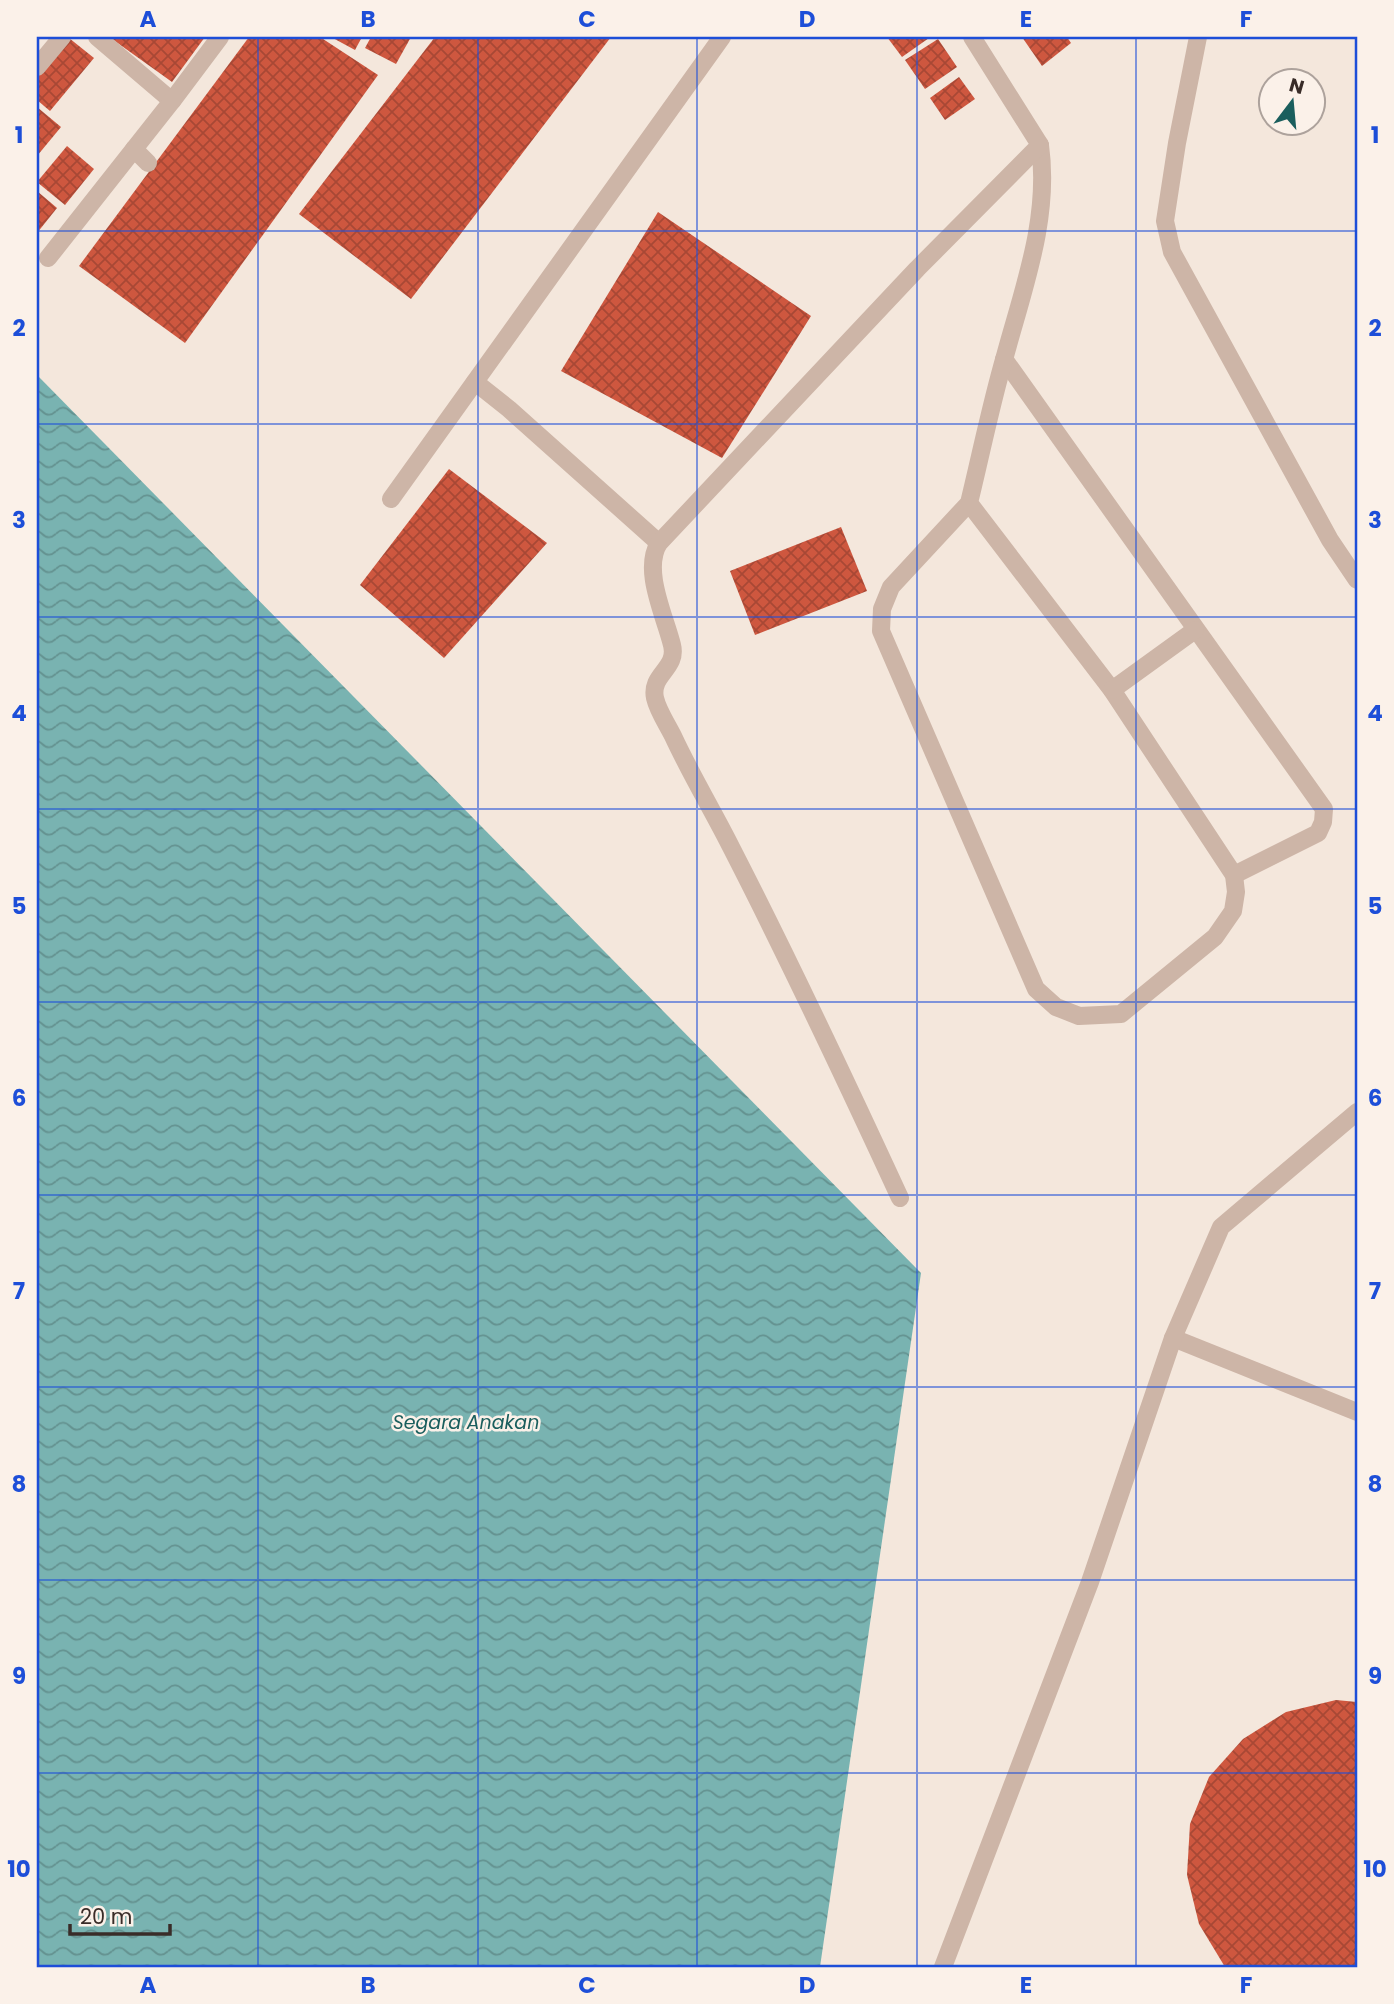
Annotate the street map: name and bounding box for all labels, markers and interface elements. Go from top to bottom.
text: A [140,3,157,35]
text: B [360,3,376,35]
text: C [578,3,596,35]
text: D [799,3,815,35]
text: E [1020,3,1032,35]
text: F [1240,3,1252,35]
north arrow [1258,66,1328,136]
text: N [1286,71,1307,101]
text: 1 [15,119,23,151]
text: 1 [1371,119,1379,151]
text: 2 [12,312,26,344]
text: 2 [1368,312,1382,344]
text: 3 [12,504,26,536]
text: 3 [1368,504,1382,536]
text: 4 [11,697,27,729]
text: 4 [1367,697,1383,729]
text: 5 [12,890,26,922]
text: 5 [1368,890,1382,922]
text: 6 [12,1082,26,1114]
text: 6 [1368,1082,1382,1114]
text: 7 [13,1275,25,1307]
text: 7 [1369,1275,1381,1307]
water label: Segara Anakan [393,1409,539,1436]
text: 8 [12,1468,26,1500]
text: 8 [1368,1468,1382,1500]
text: 9 [12,1660,26,1692]
text: 9 [1368,1660,1382,1692]
text: 10 [7,1853,31,1885]
text: 10 [1363,1853,1387,1885]
scale bar [70,1892,170,1936]
text: 20 m [80,1902,133,1931]
text: A [140,1969,157,2001]
text: B [360,1969,376,2001]
text: C [578,1969,596,2001]
text: D [799,1969,815,2001]
text: E [1020,1969,1032,2001]
text: F [1240,1969,1252,2001]

